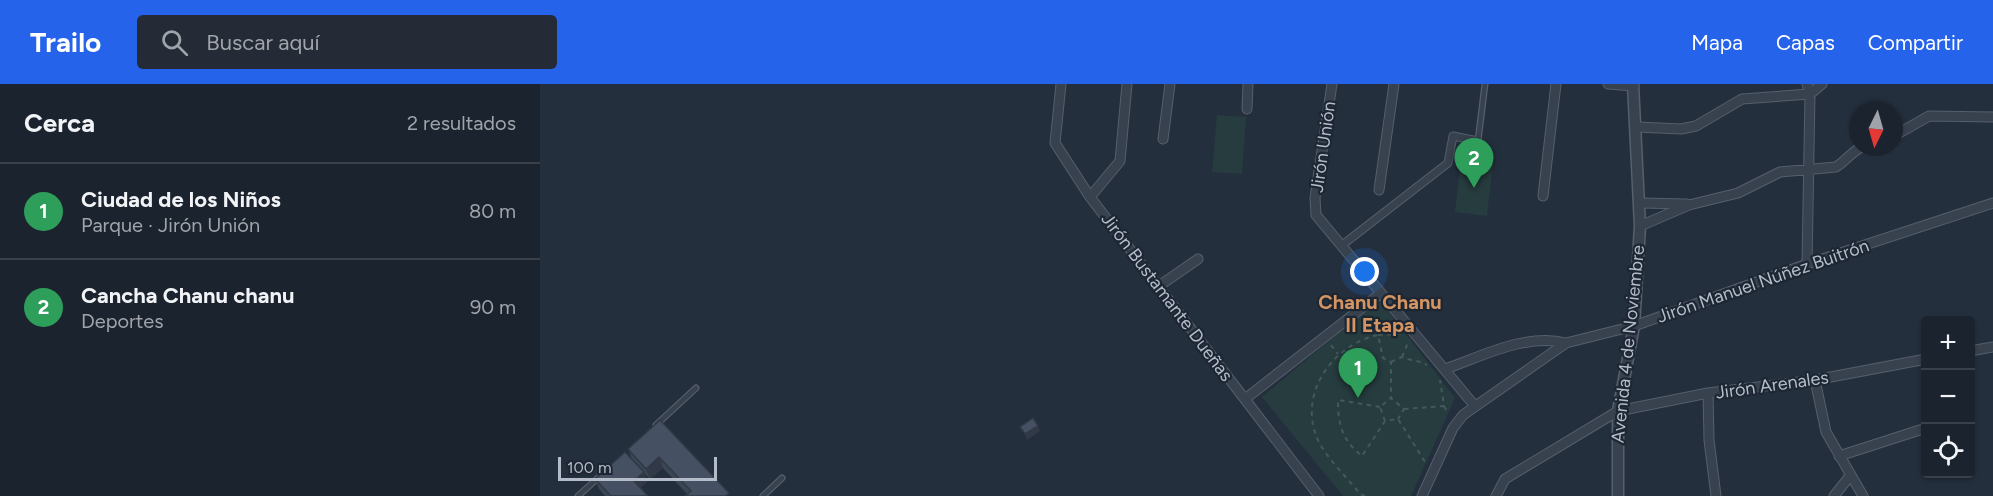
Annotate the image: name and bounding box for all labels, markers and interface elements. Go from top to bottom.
search box [137,15,557,69]
text: Trailo [30,25,101,59]
icon: search [158,26,191,59]
text: Buscar aquí [206,29,320,56]
text: Mapa [1691,30,1743,55]
text: Capas [1776,30,1835,55]
text: Compartir [1868,30,1963,55]
street label: Jirón Unión [1306,100,1340,194]
north arrow [1849,102,1903,156]
text: Cerca [24,107,95,139]
text: 2 resultados [407,111,516,135]
pin: 2 [1454,138,1494,188]
text: Ciudad de los Niños [81,186,281,213]
text: 1 [39,199,48,223]
text: 80 m [469,199,516,223]
street label: Jirón Bustamante Dueñas [1096,208,1238,386]
text: Parque · Jirón Unión [81,213,260,237]
street label: Jirón Manuel Núñez Buitrón [1654,234,1872,328]
street label: Avenida 4 de Noviembre [1607,244,1649,444]
your location [1350,257,1379,286]
text: Cancha Chanu chanu [81,282,294,309]
district label: Chanu Chanu II Etapa [1318,290,1442,337]
text: 2 [38,295,49,319]
text: 90 m [470,295,516,319]
text: Deportes [81,309,164,333]
map controls [1921,316,1975,478]
button: + [1921,316,1975,370]
pin: 1 [1338,348,1378,398]
street label: Jirón Arenales [1714,366,1830,404]
button: − [1921,370,1975,424]
button: locate [1921,424,1975,478]
scale bar [558,454,717,482]
text: 100 m [567,458,612,477]

